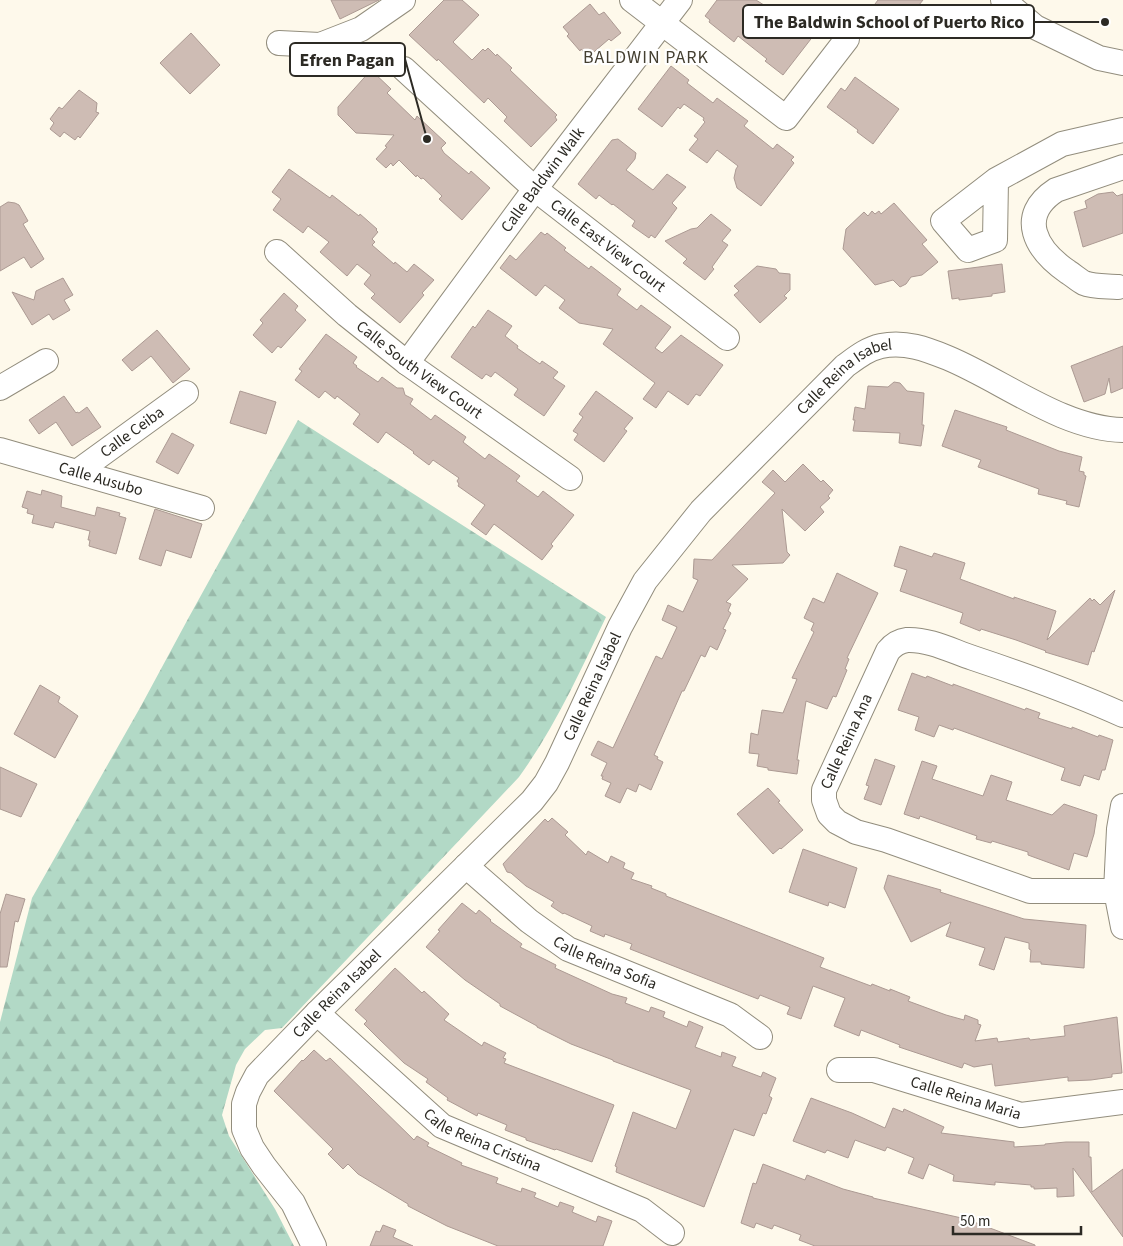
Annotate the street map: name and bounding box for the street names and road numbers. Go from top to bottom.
street label: Calle Baldwin Walk [496,122,590,237]
street label: Calle East View Court [546,194,671,298]
street label: Calle South View Court [352,316,487,424]
street label: Calle Reina Isabel [792,334,893,420]
street label: Calle Ceiba [96,401,169,463]
street label: Calle Ausubo [56,456,146,502]
street label: Calle Reina Isabel [558,629,627,744]
street label: Calle Reina Ana [815,690,878,793]
street label: Calle Reina Sofia [548,931,660,995]
street label: Calle Reina Isabel [288,945,386,1043]
street label: Calle Reina Maria [908,1071,1024,1125]
street label: Calle Reina Cristina [418,1103,545,1178]

